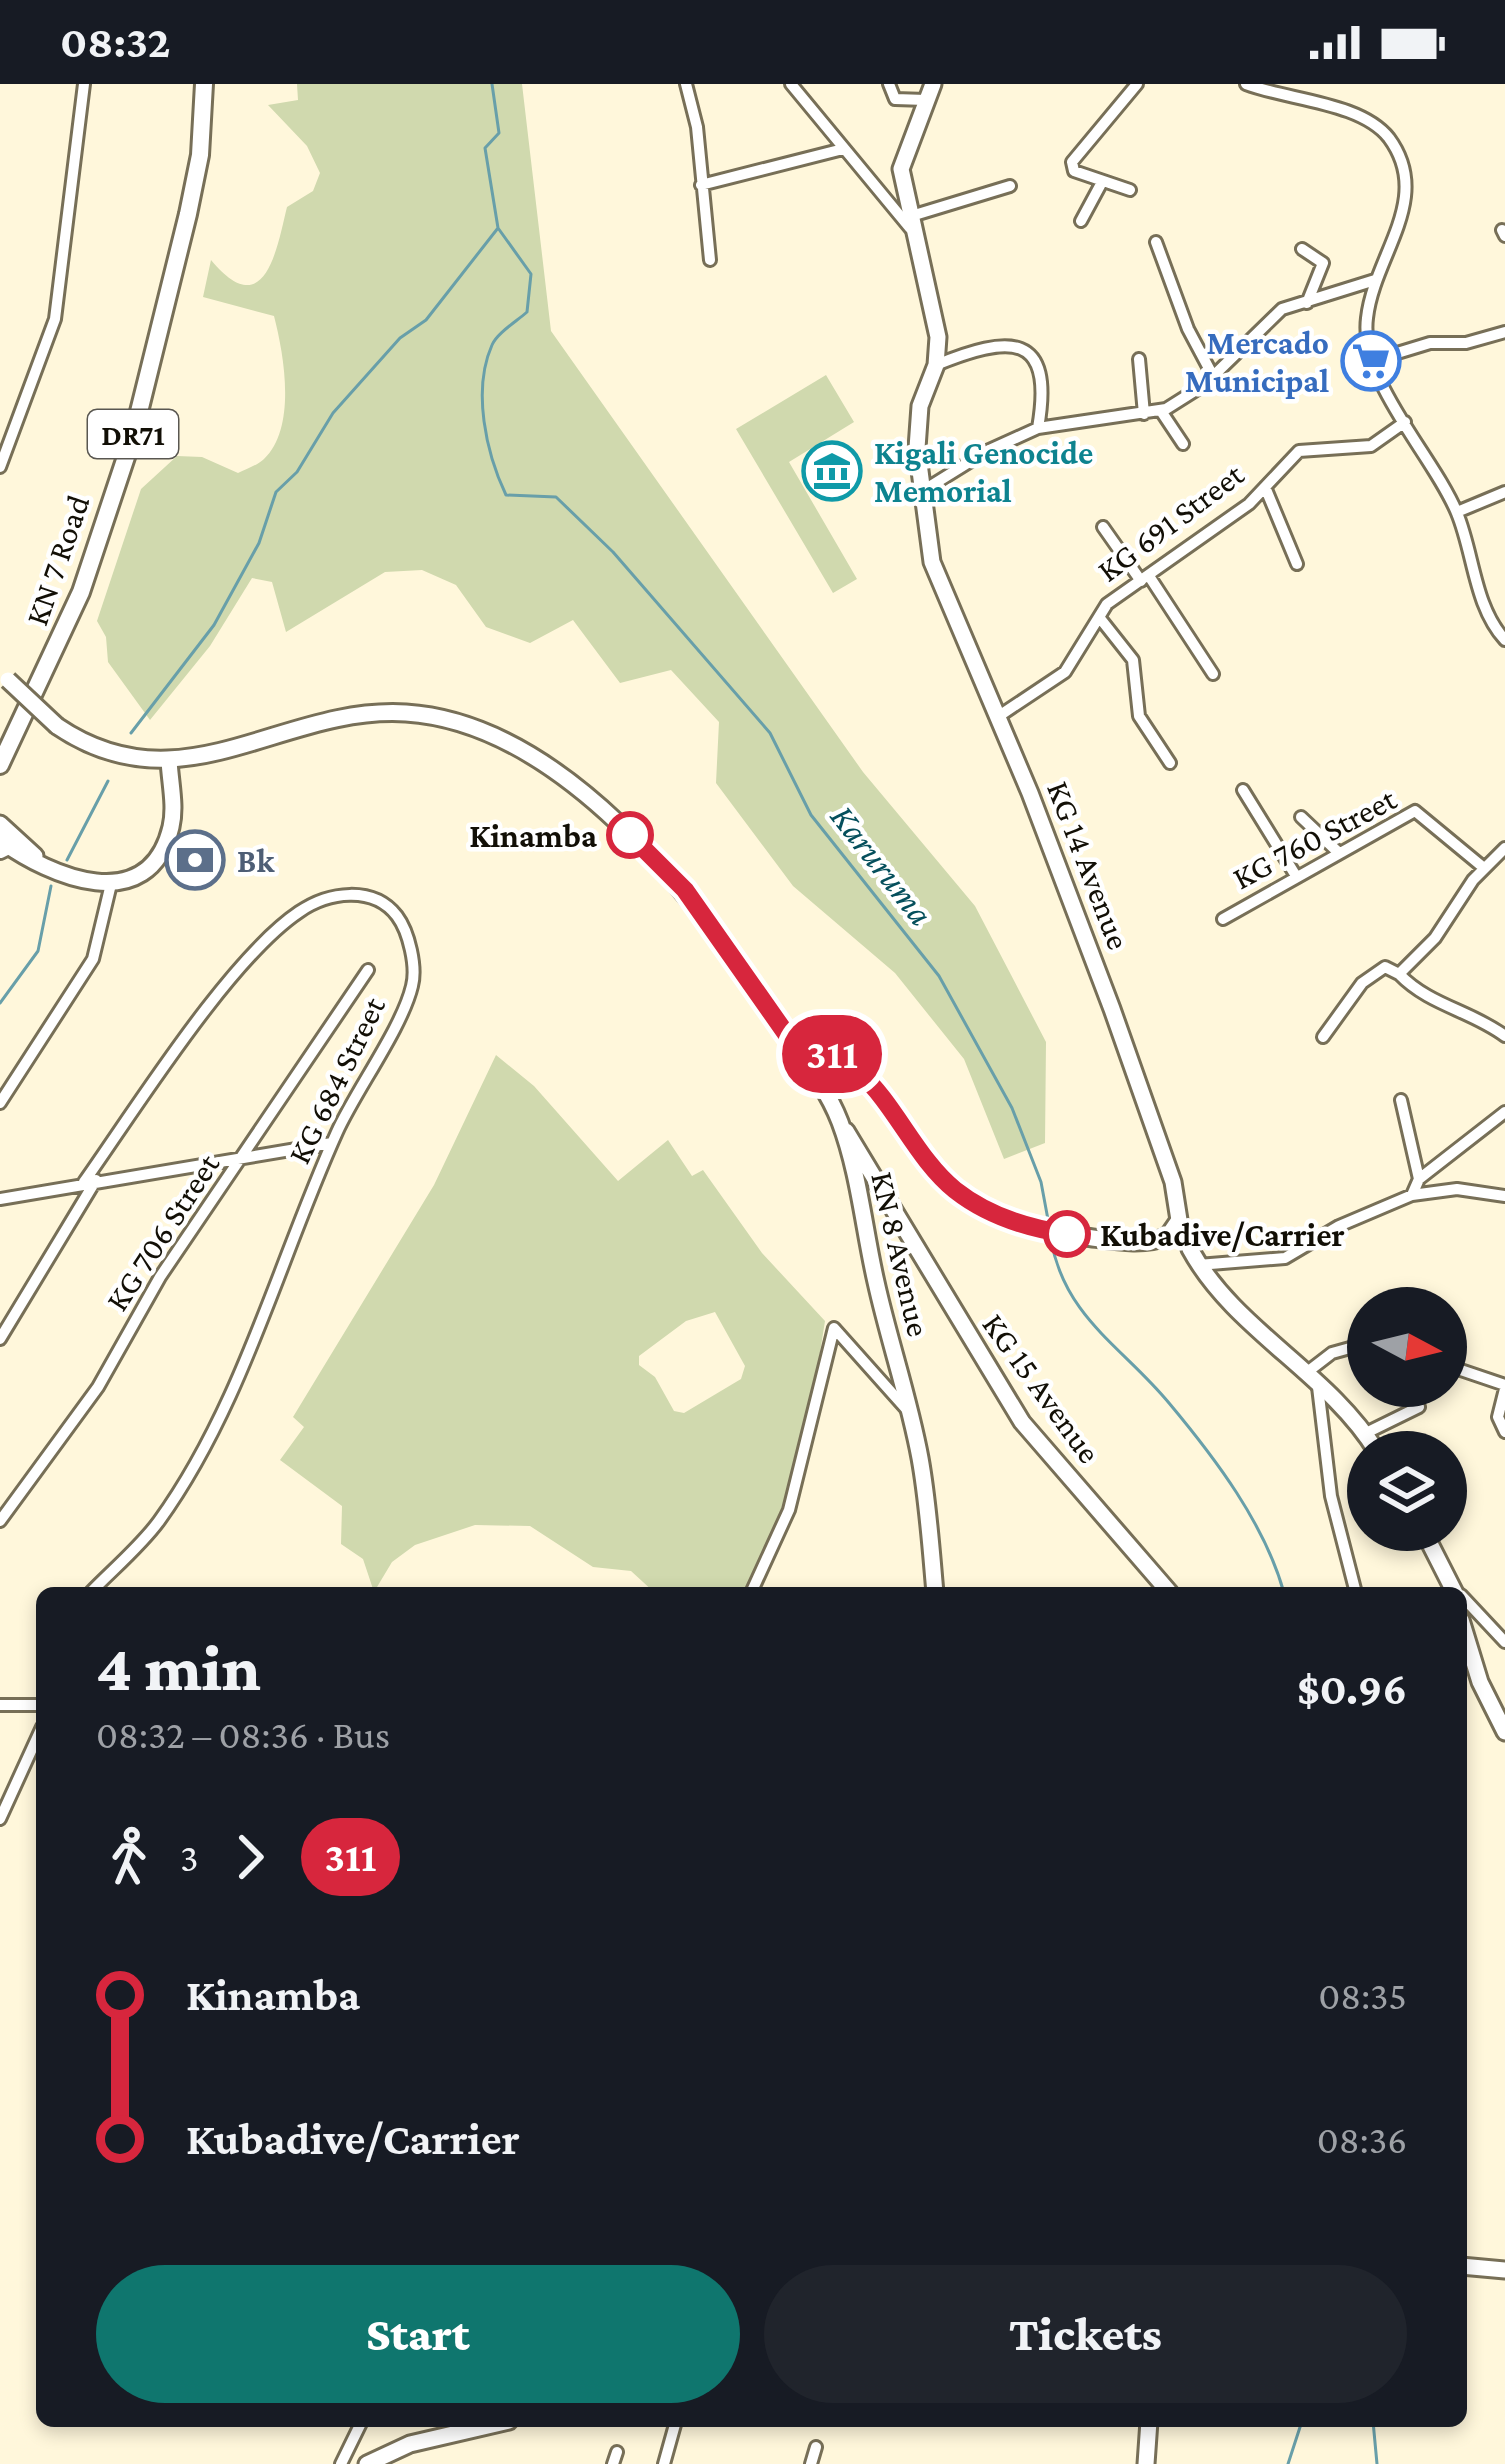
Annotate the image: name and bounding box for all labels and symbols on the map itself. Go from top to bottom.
place label: Mercado Municipal [1185,324,1329,399]
supermarket icon: Mercado Municipal [1340,330,1402,392]
road number: DR71 [88,410,178,458]
place label: Kigali Genocide Memorial [874,434,1093,509]
museum icon: Kigali Genocide Memorial [801,440,863,502]
street label: KG 691 Street [1090,455,1251,589]
street label: KN 7 Road [18,490,96,630]
street label: KG 14 Avenue [1040,776,1138,954]
street label: KG 760 Street [1226,779,1403,896]
water label: Karuruma [823,797,941,933]
marker: Kinamba [608,813,652,857]
place label: Kinamba [469,817,597,854]
bank icon: Bk [164,829,226,891]
place label: Bk [237,842,275,879]
street label: KG 684 Street [280,990,393,1169]
line badge: 311 [763,1015,901,1093]
street label: KG 706 Street [98,1146,227,1317]
street label: KN 8 Avenue [864,1168,938,1340]
marker: Kubadive/Carrier [1045,1212,1089,1256]
place label: Kubadive/Carrier [1100,1216,1345,1253]
north arrow [1347,1287,1467,1407]
street label: KG 15 Avenue [975,1306,1109,1470]

